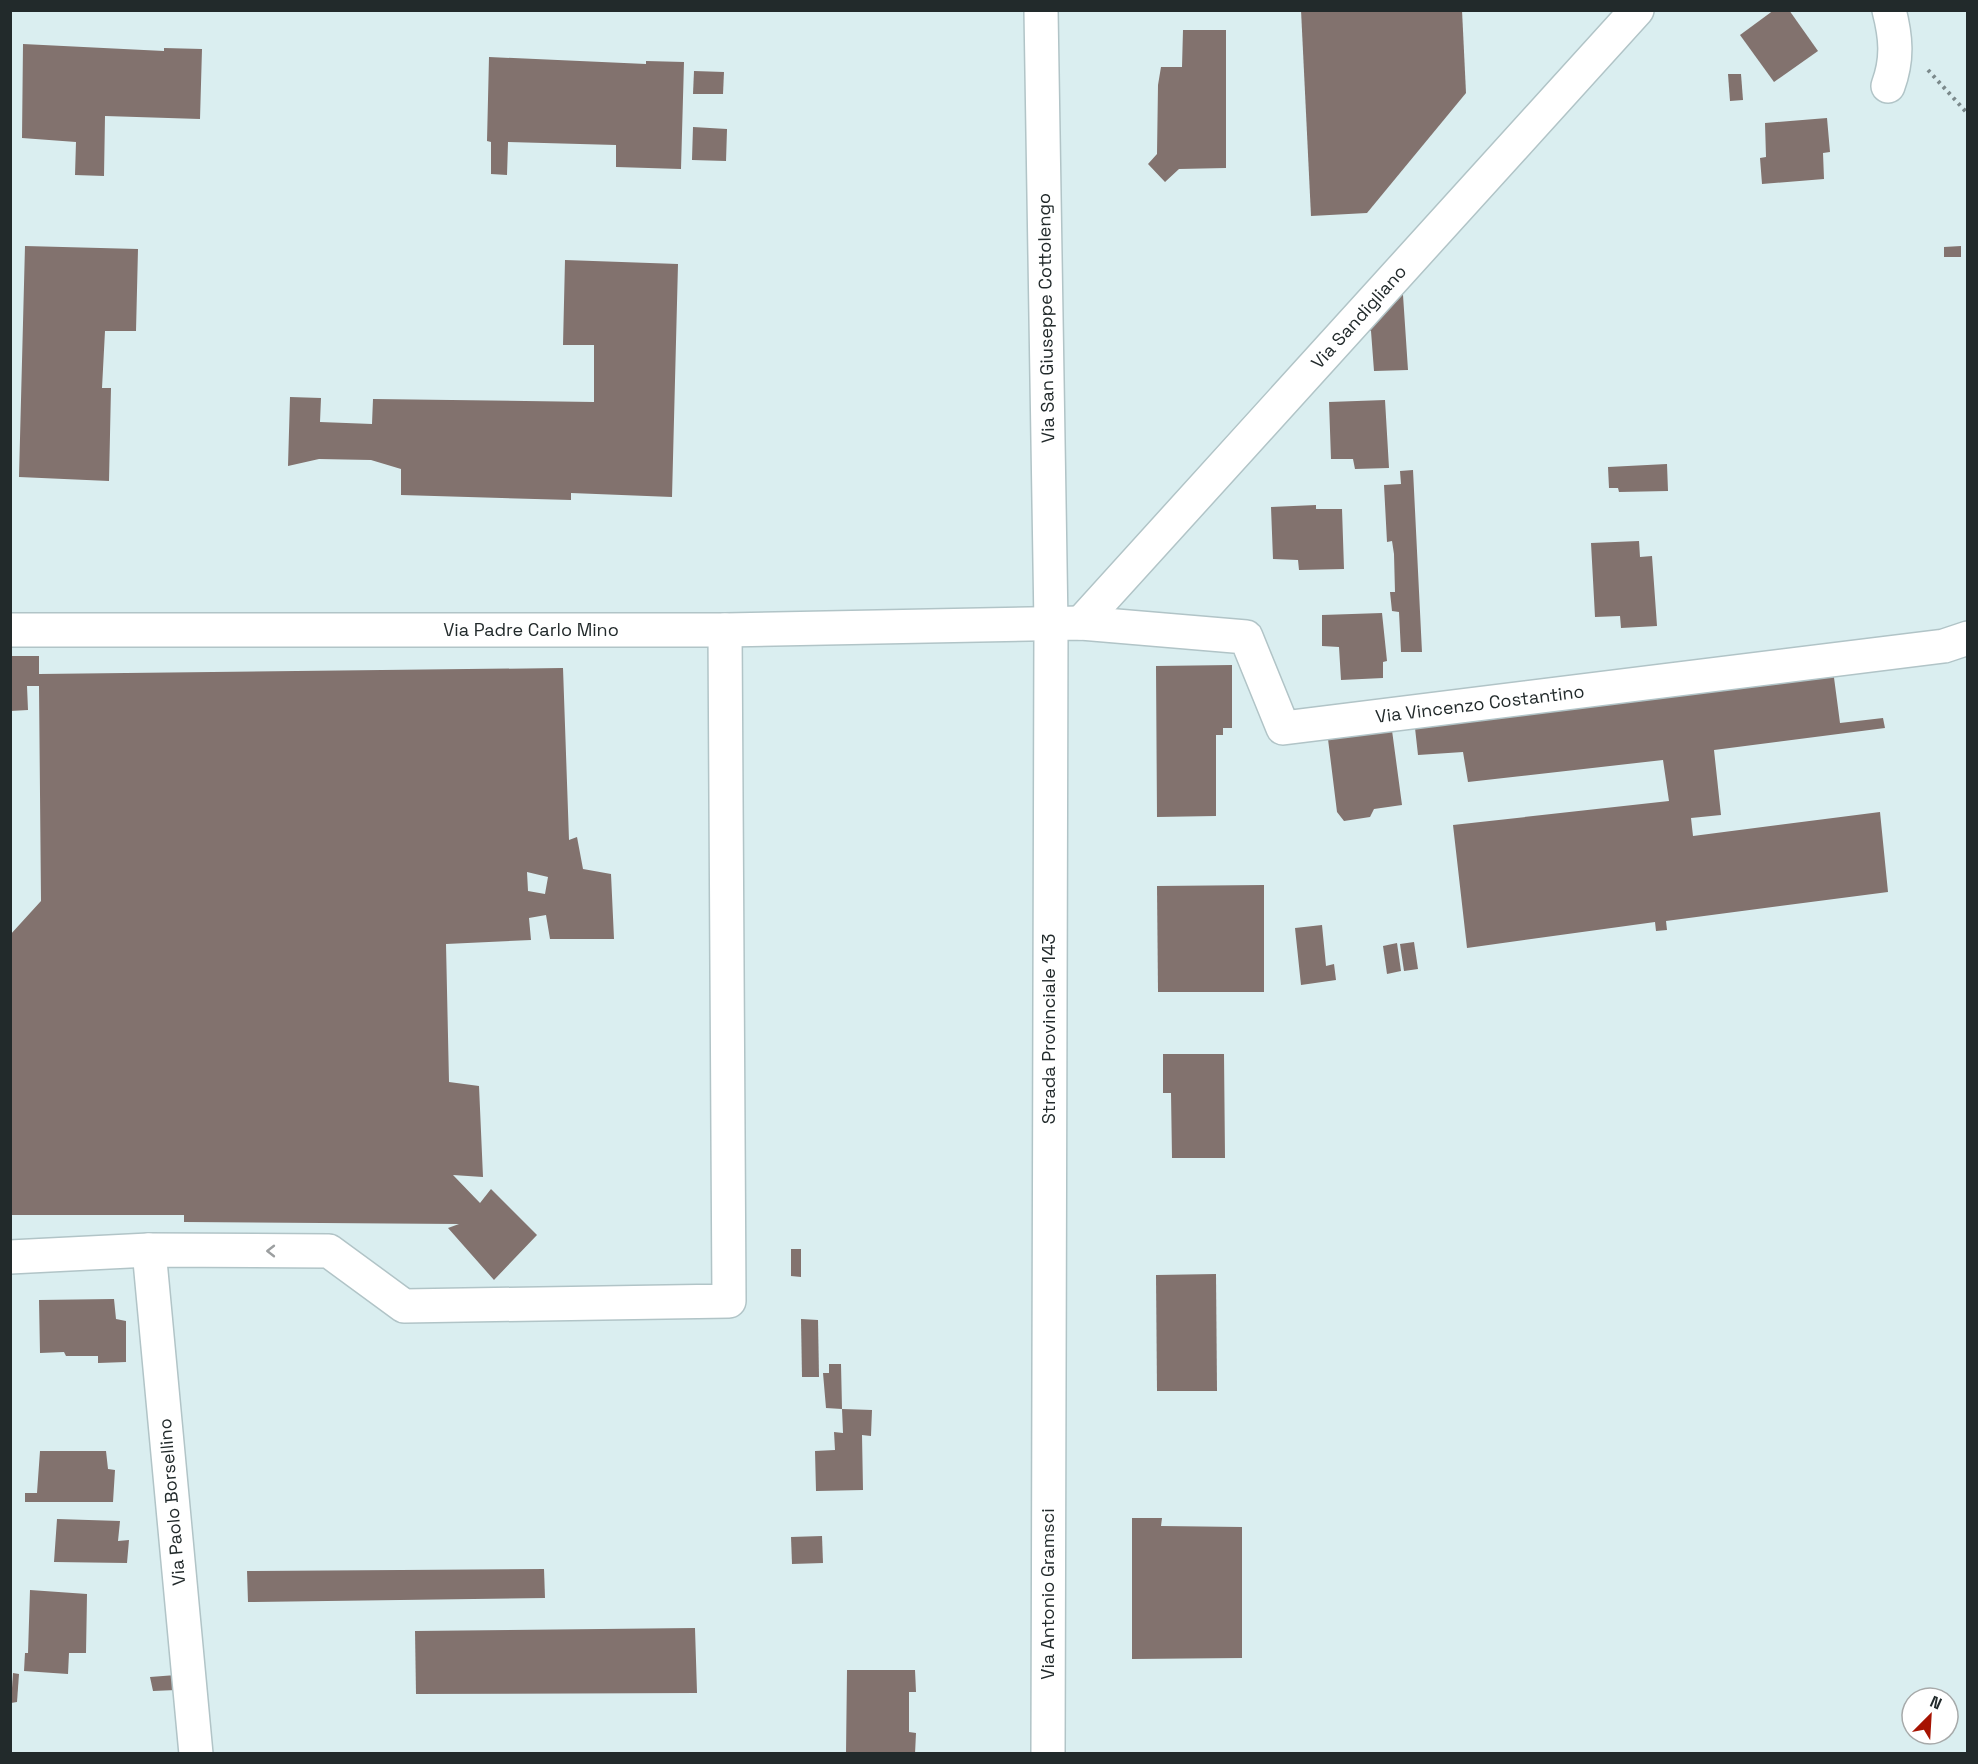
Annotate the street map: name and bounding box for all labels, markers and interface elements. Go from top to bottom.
street label: Via San Giuseppe Cottolengo [1032,193,1059,443]
street label: Via Sandigliano [1306,260,1411,373]
street label: Via Padre Carlo Mino [443,618,619,641]
street label: Via Vincenzo Costantino [1374,679,1586,728]
street label: Strada Provinciale 143 [1037,934,1060,1124]
one-way arrow [266,1245,275,1257]
street label: Via Paolo Borsellino [153,1418,190,1587]
street label: Via Antonio Gramsci [1036,1508,1059,1680]
north arrow [1900,1686,1960,1746]
text: N [1927,1691,1945,1715]

